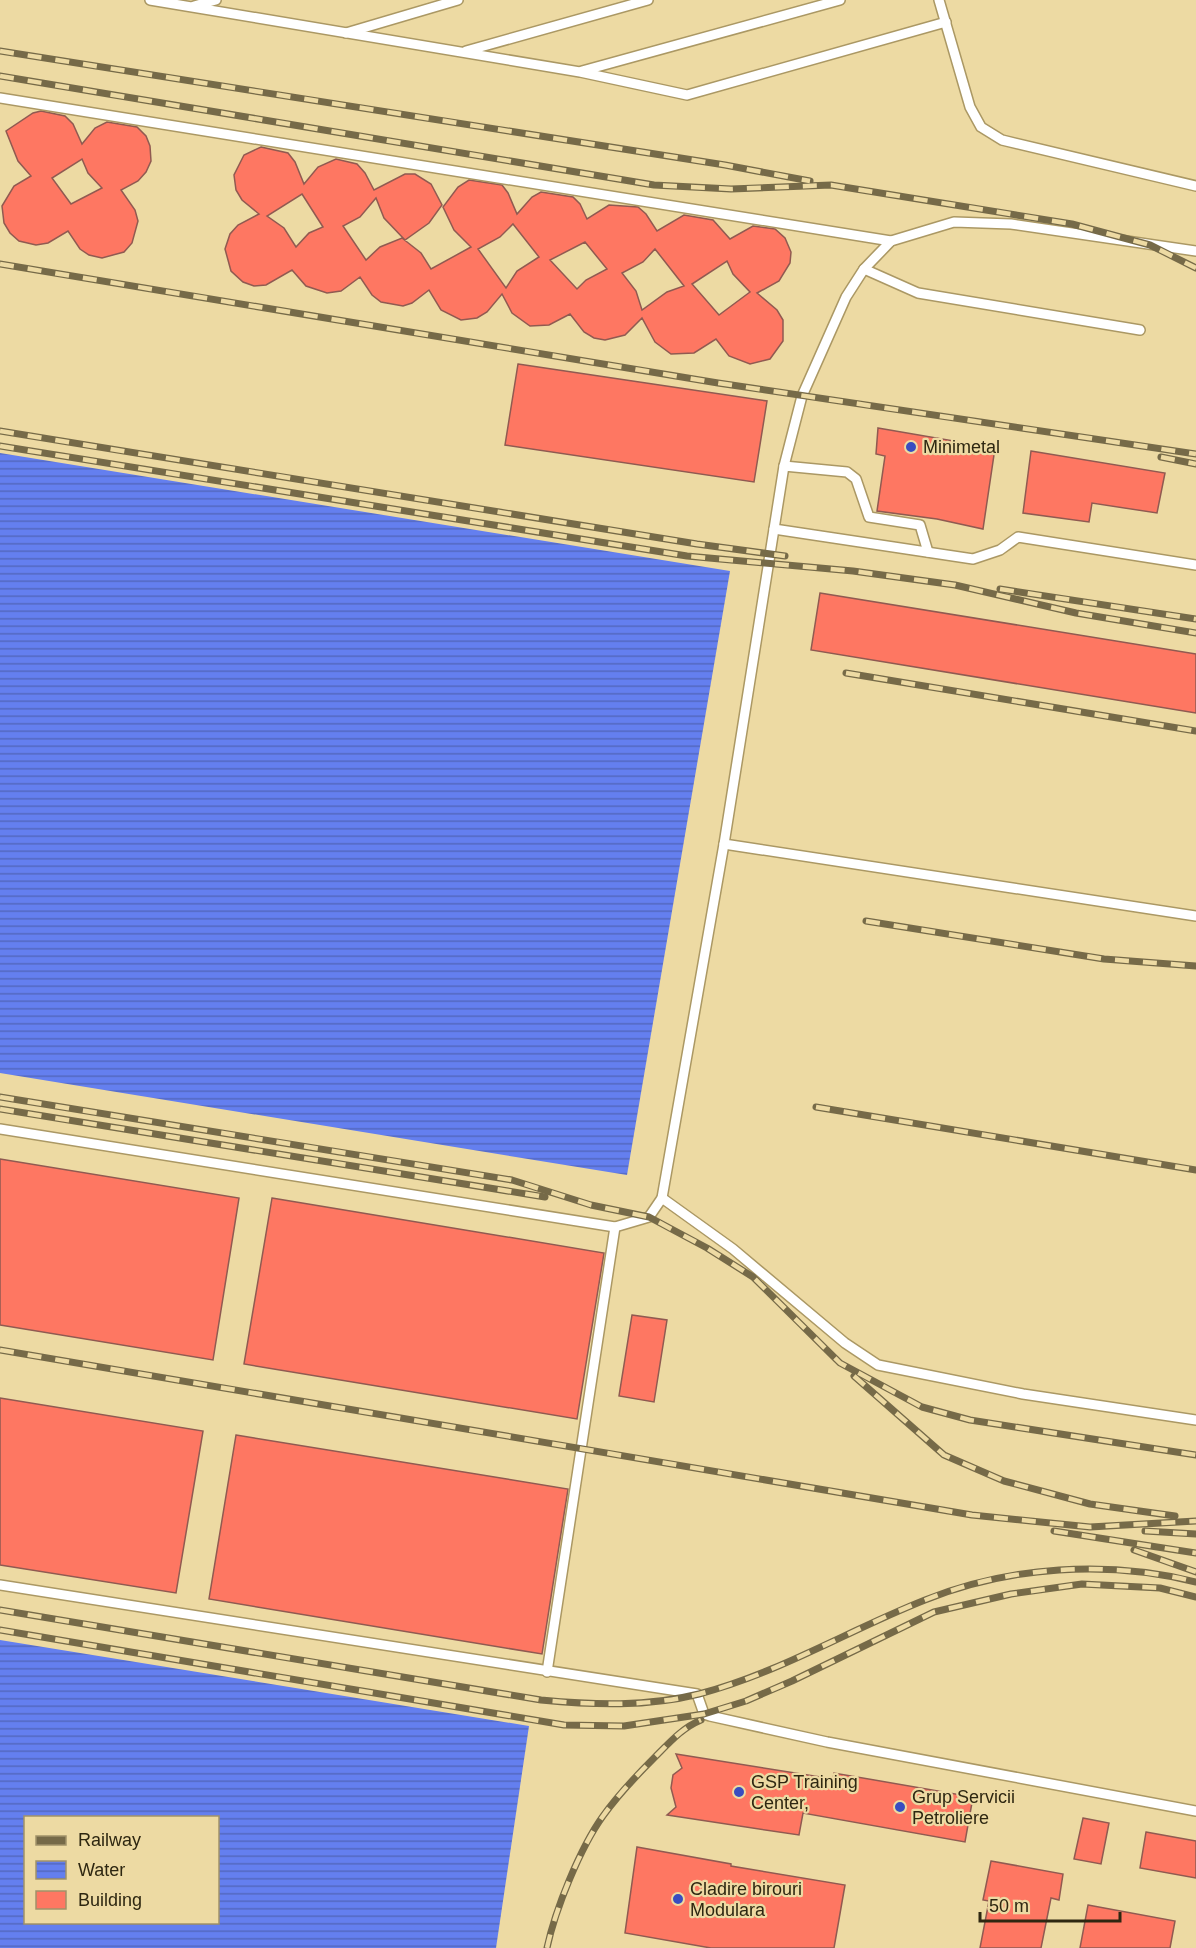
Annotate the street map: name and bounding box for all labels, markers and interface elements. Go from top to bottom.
place label: Minimetal [923,437,1000,457]
marker: Minimetal [904,440,918,454]
place label: GSP Training Center, [751,1772,858,1813]
marker: GSP Training Center, [732,1785,746,1799]
place label: Grup Servicii Petroliere [912,1787,1015,1828]
marker: Grup Servicii Petroliere [893,1800,907,1814]
legend [24,1816,219,1924]
text: Railway [78,1830,141,1850]
text: Water [78,1860,125,1880]
place label: Cladire birouri Modulara [690,1879,802,1920]
scale bar [980,1885,1120,1923]
text: Building [78,1890,142,1910]
marker: Cladire birouri Modulara [671,1892,685,1906]
text: 50 m [989,1896,1029,1916]

